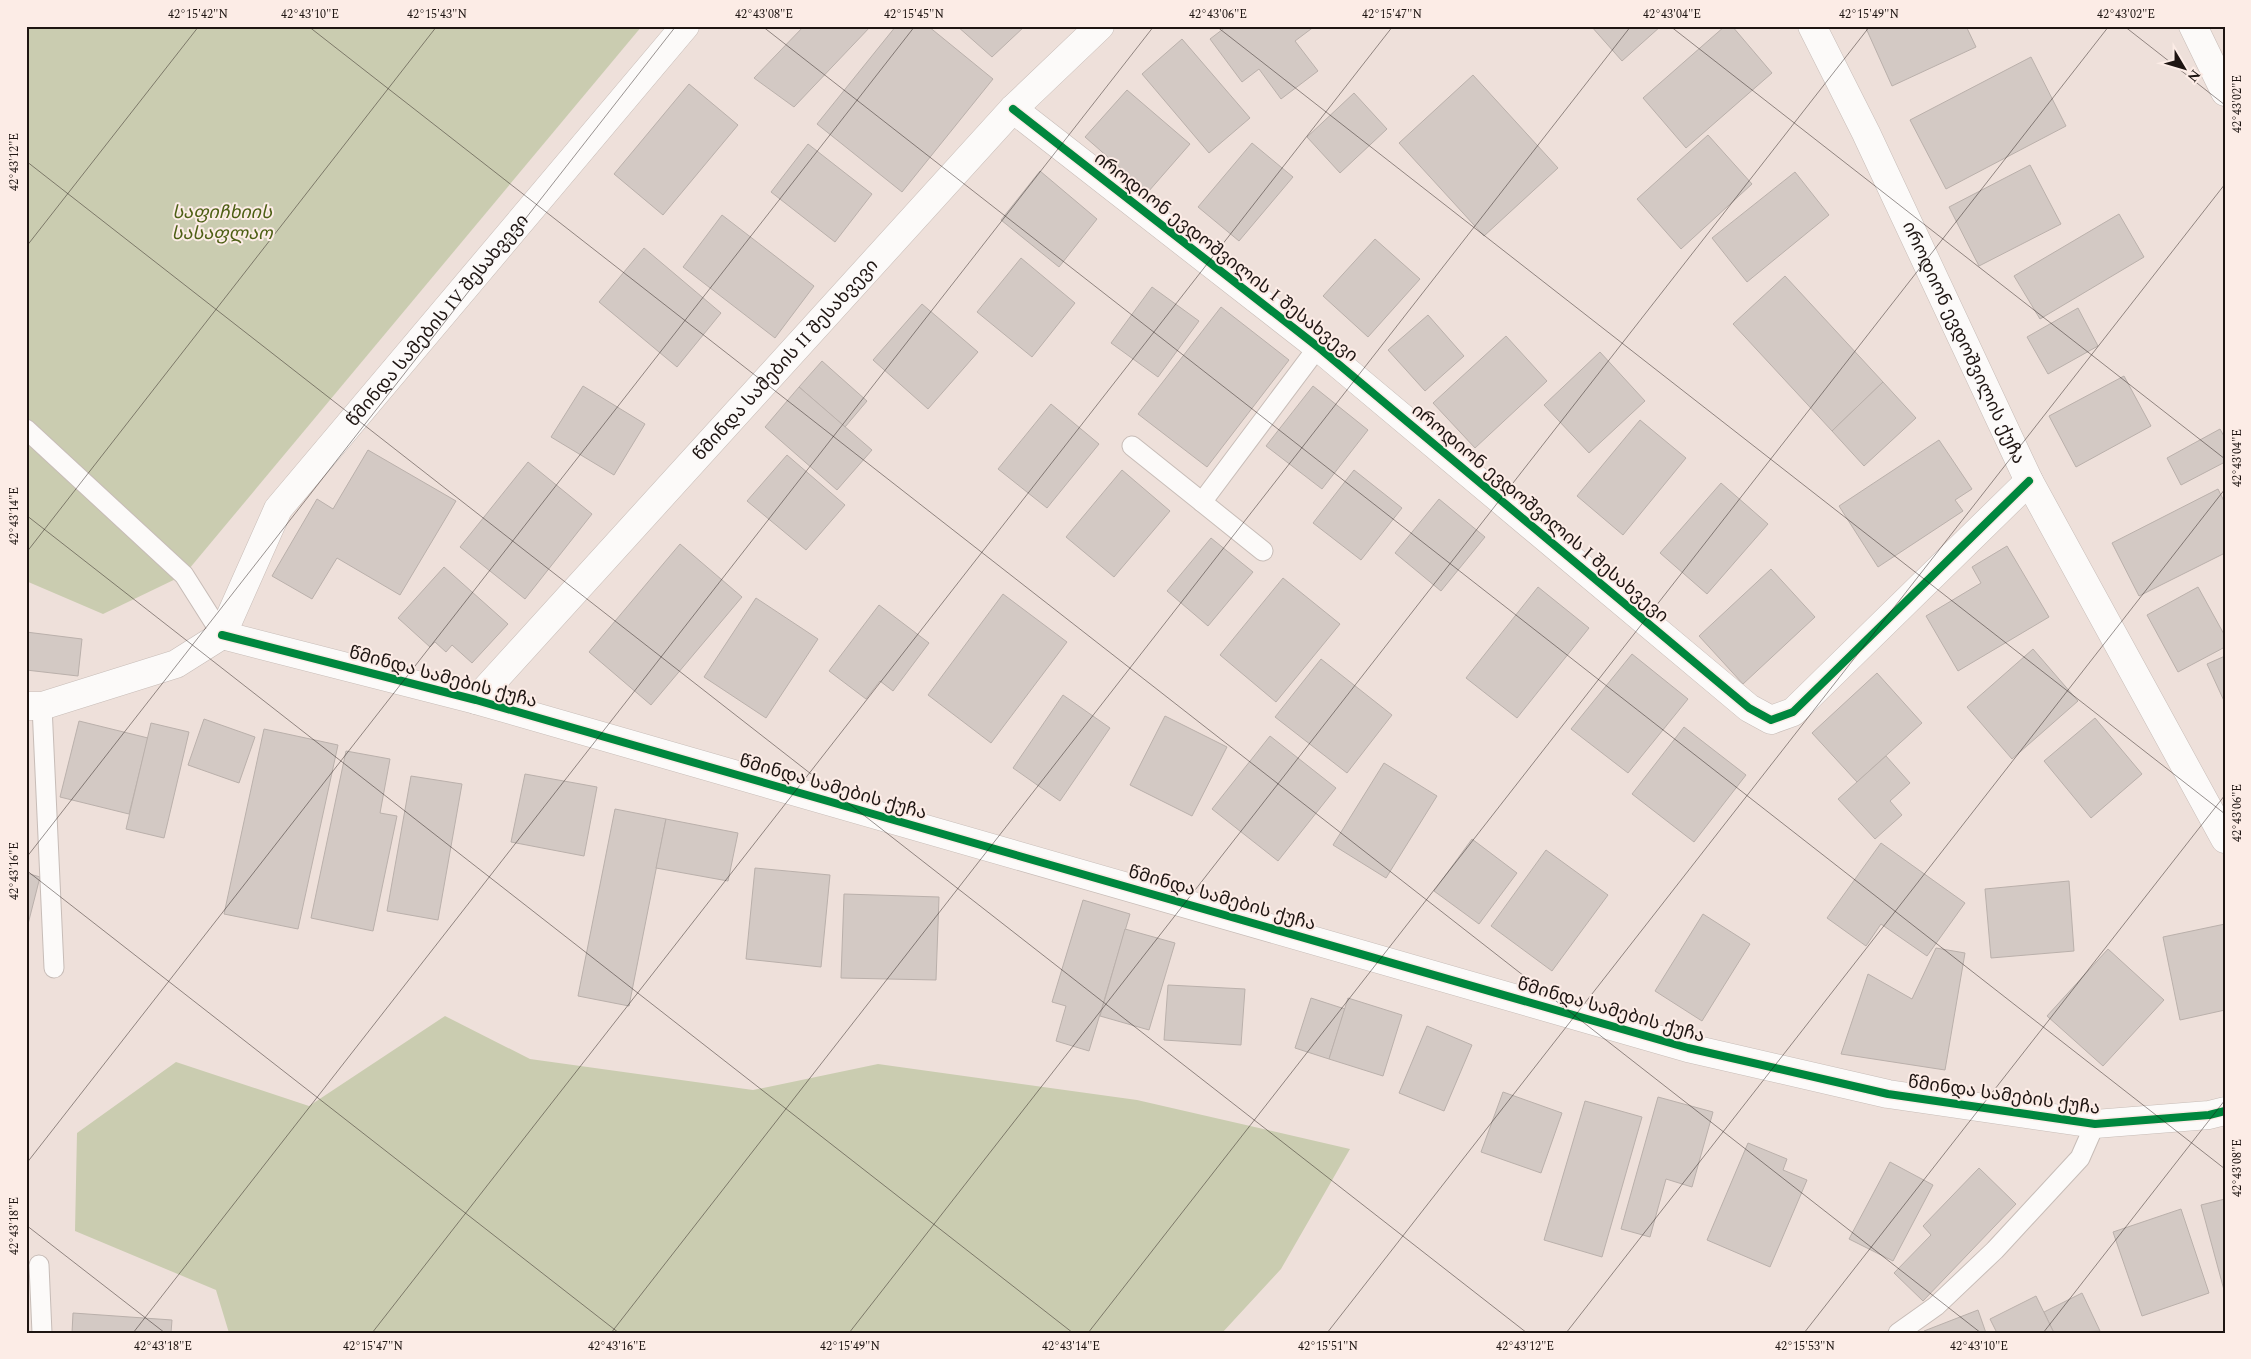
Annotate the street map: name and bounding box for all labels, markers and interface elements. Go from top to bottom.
text: 42°15'42"N [168,5,228,24]
text: 42°43'10"E [281,5,339,24]
text: 42°15'43"N [407,5,467,24]
text: 42°43'08"E [735,5,793,24]
text: 42°15'45"N [884,5,944,24]
text: 42°43'06"E [1189,5,1247,24]
text: 42°15'47"N [1362,5,1422,24]
text: 42°43'04"E [1643,5,1701,24]
text: 42°15'49"N [1839,5,1899,24]
text: 42°43'02"E [2097,5,2155,24]
north arrow [2158,42,2208,92]
text: N [2182,65,2206,87]
text: 42°43'02"E [2228,75,2247,133]
text: 42°43'12"E [5,133,24,191]
street label: იროდიონ ევდოშვილის I შესახვევი [1088,145,1364,369]
park label: საფიჩხიის სასაფლაო [172,199,274,247]
street label: წმინდა სამების IV შესახვევი [340,208,535,432]
street label: იროდიონ ევდოშვილის ქუჩა [1896,217,2033,468]
street label: წმინდა სამების II შესახვევი [686,253,884,467]
street label: იროდიონ ევდოშვილის I შესახვევი [1405,397,1675,629]
text: 42°43'04"E [2228,429,2247,487]
text: 42°43'14"E [5,487,24,545]
street label: წმინდა სამების ქუჩა [346,639,540,715]
street label: წმინდა სამების ქუჩა [736,747,930,827]
text: 42°43'06"E [2228,784,2247,842]
text: 42°43'16"E [5,842,24,900]
street label: წმინდა სამების ქუჩა [1125,858,1319,938]
street label: წმინდა სამების ქუჩა [1514,970,1708,1050]
street label: წმინდა სამების ქუჩა [1906,1068,2102,1122]
text: 42°43'08"E [2228,1139,2247,1197]
text: 42°43'18"E [5,1197,24,1255]
text: 42°43'18"E [134,1337,192,1356]
text: 42°15'47"N [343,1337,403,1356]
text: 42°43'16"E [588,1337,646,1356]
text: 42°15'49"N [820,1337,880,1356]
text: 42°43'14"E [1042,1337,1100,1356]
text: 42°15'51"N [1298,1337,1358,1356]
text: 42°43'12"E [1496,1337,1554,1356]
text: 42°15'53"N [1775,1337,1835,1356]
text: 42°43'10"E [1950,1337,2008,1356]

